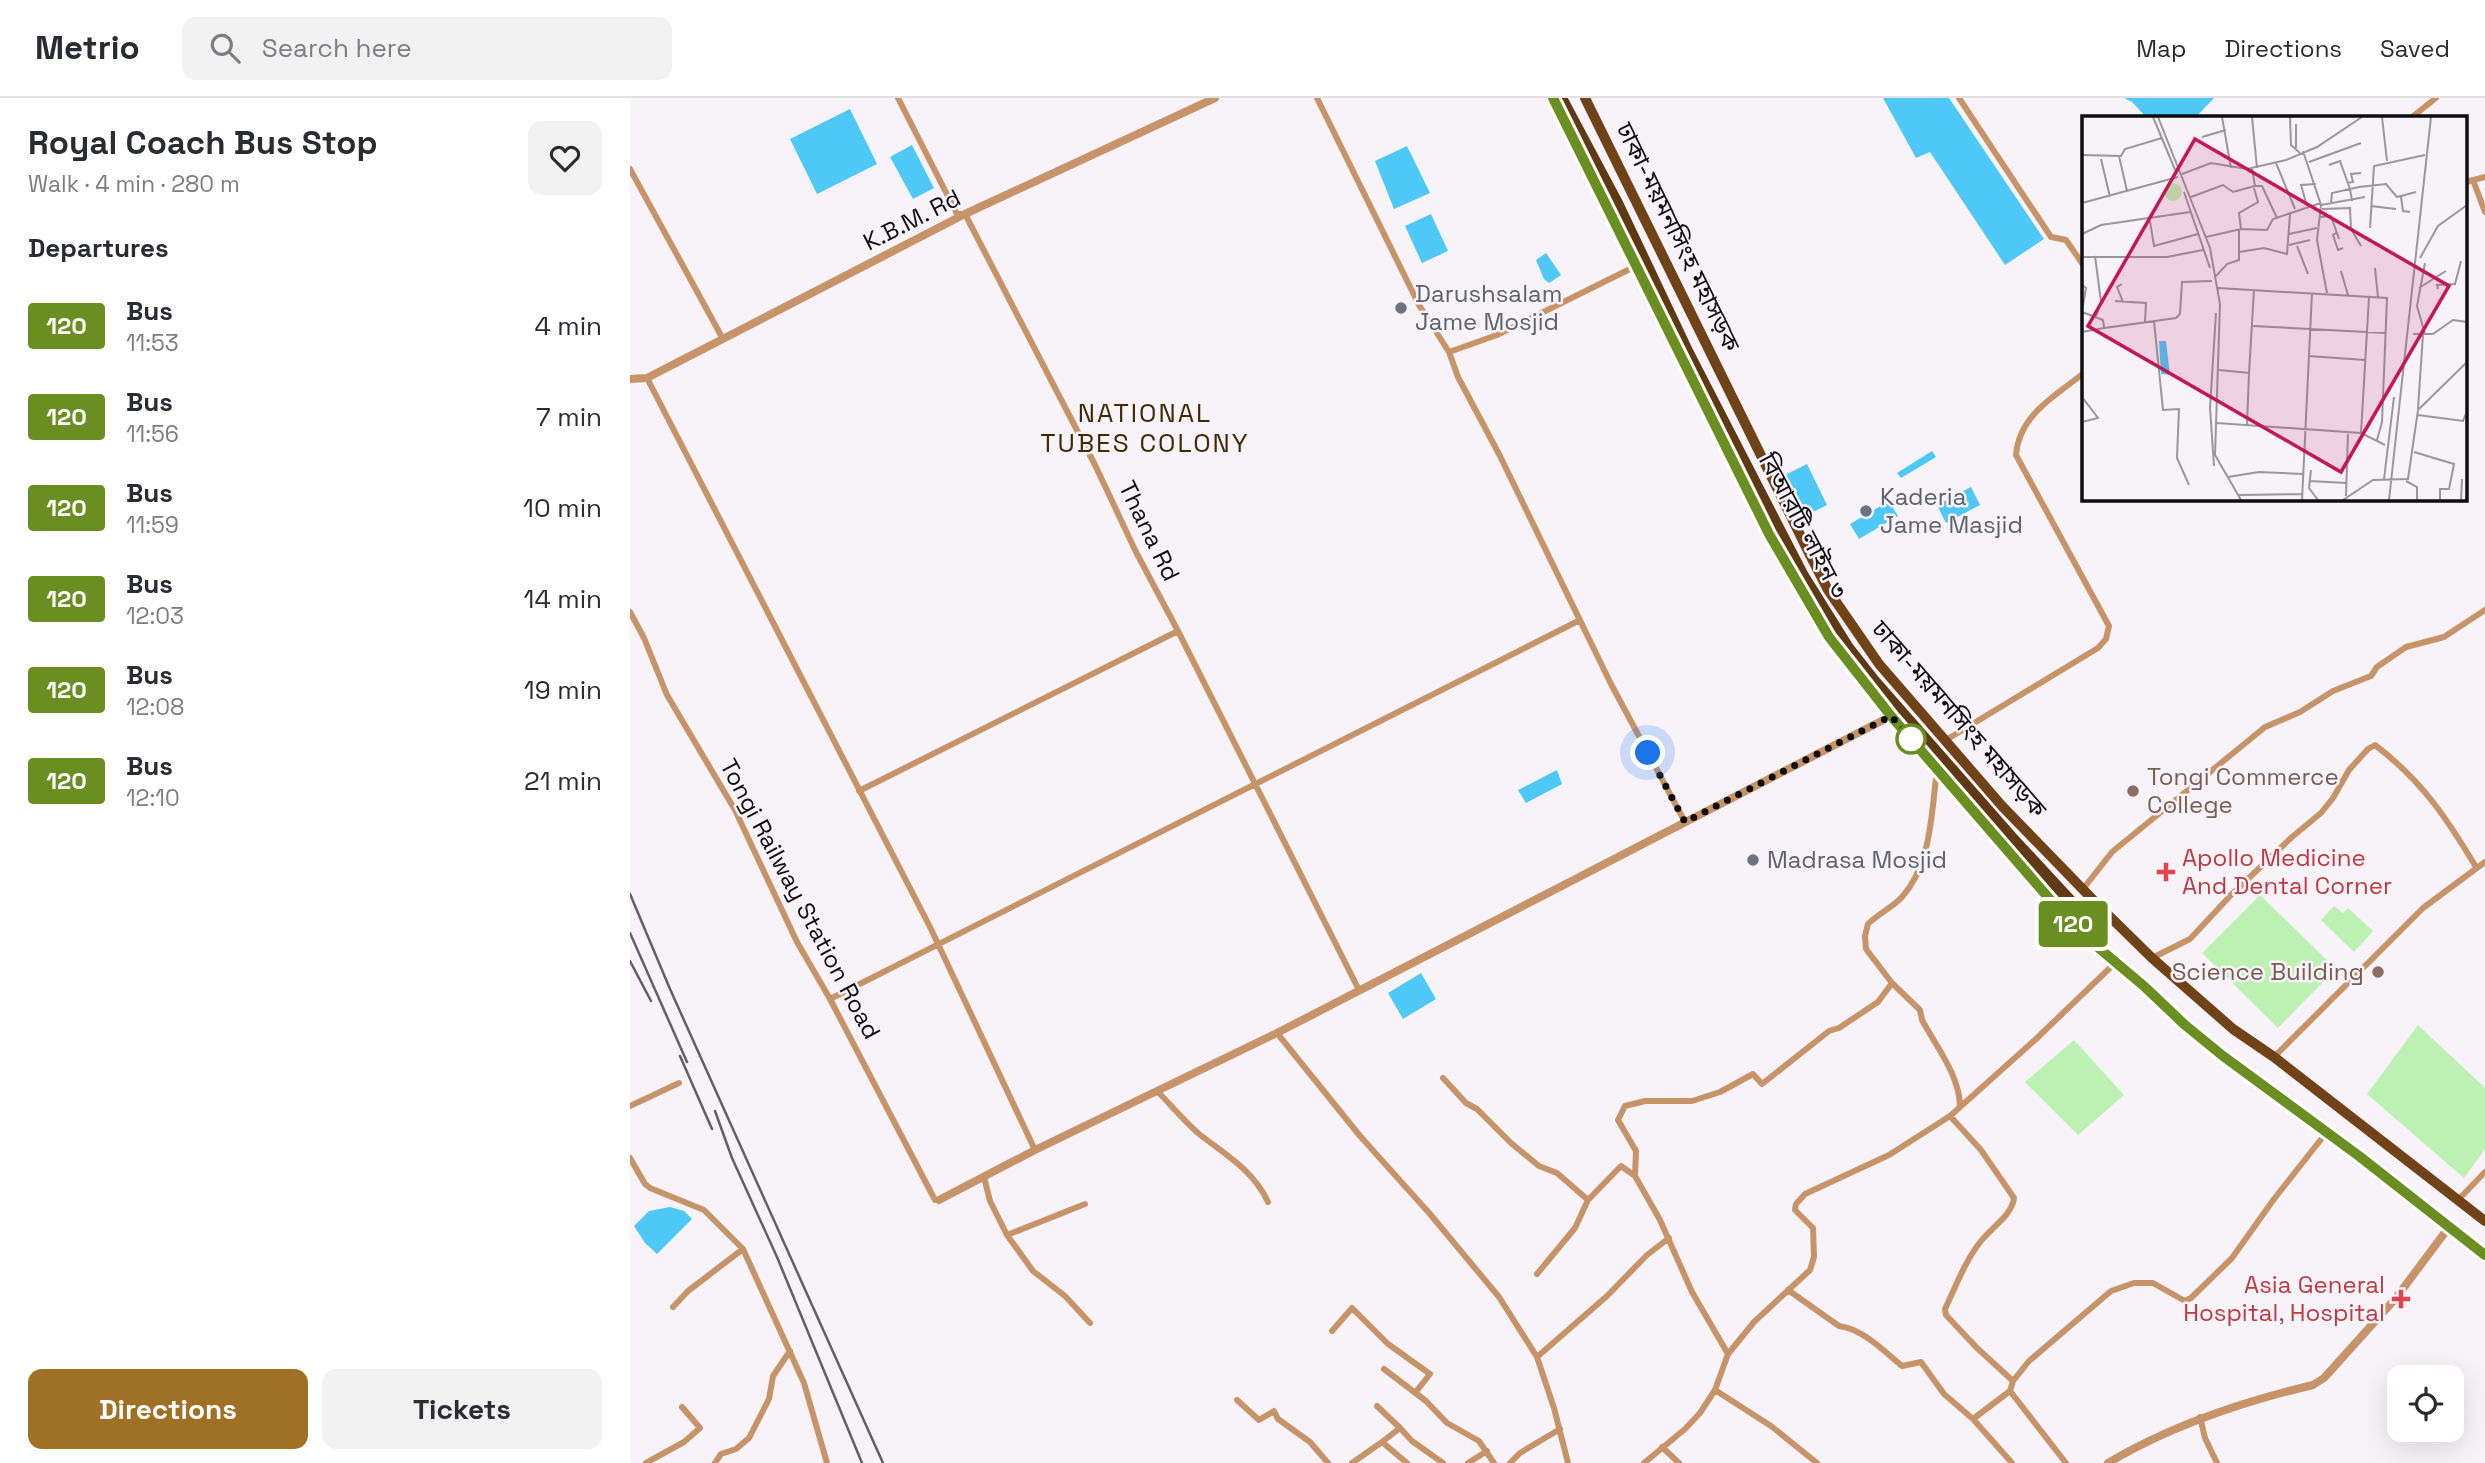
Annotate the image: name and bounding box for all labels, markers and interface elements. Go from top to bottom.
search box [182,17,672,80]
text: Metrio [35,27,140,69]
icon: search [206,29,244,67]
text: Search here [262,31,412,65]
text: Map [2136,33,2186,64]
text: Directions [2224,33,2342,64]
text: Saved [2380,33,2450,64]
street label: ঢাকা-ময়মনসিংহ মহাসড়ক [1609,116,1748,357]
inset map [2082,116,2468,500]
button: heart [528,121,602,195]
text: Royal Coach Bus Stop [28,122,377,164]
text: Walk · 4 min · 280 m [28,169,240,199]
street label: K.B.M. Rd [858,182,966,257]
text: Departures [28,231,169,265]
place label: Darushsalam Jame Mosjid [1415,278,1562,337]
text: Bus [126,294,173,328]
marker: Darushsalam Jame Mosjid [1393,300,1409,316]
text: 4 min [534,309,602,343]
text: 120 [46,310,87,341]
text: 11:53 [126,328,179,358]
text: Bus [126,385,173,419]
district label: NATIONAL TUBES COLONY [1040,396,1250,460]
text: 7 min [536,400,602,434]
text: 120 [46,401,87,432]
text: 11:56 [126,419,179,449]
street label: বিআরটি লাইন ৩ [1752,447,1855,604]
street label: Thana Rd [1112,475,1187,586]
text: Bus [126,476,173,510]
place label: Kaderia Jame Masjid [1880,481,2023,540]
text: 10 min [523,491,602,525]
text: 120 [46,492,87,523]
marker: Kaderia Jame Masjid [1858,503,1874,519]
text: 11:59 [126,510,179,540]
text: Bus [126,567,173,601]
text: 14 min [524,582,602,616]
text: 120 [46,583,87,614]
text: 12:03 [126,601,184,631]
street label: ঢাকা-ময়মনসিংহ মহাসড়ক [1865,613,2054,824]
text: Bus [126,658,173,692]
text: 19 min [524,673,602,707]
text: 120 [46,674,87,705]
text: 12:08 [126,692,184,722]
unlabelled marker [1896,724,1926,754]
your location [1630,735,1665,770]
text: Bus [126,749,173,783]
street label: Tongi Railway Station Road [713,753,888,1044]
place label: Tongi Commerce College [2147,761,2339,820]
text: 21 min [524,764,602,798]
text: 120 [46,765,87,796]
text: 12:10 [126,783,180,813]
marker: Tongi Commerce College [2125,783,2141,799]
place label: Apollo Medicine And Dental Corner [2182,842,2392,901]
place label: Madrasa Mosjid [1767,844,1947,875]
marker: Madrasa Mosjid [1745,852,1761,868]
marker: Apollo Medicine And Dental Corner [2156,862,2176,882]
line badge: 120 [2033,901,2113,947]
text: 120 [2053,908,2093,939]
place label: Science Building [2172,956,2364,987]
marker: Science Building [2370,964,2386,980]
place label: Asia General Hospital, Hospital [2183,1269,2385,1328]
marker: Asia General Hospital, Hospital [2391,1289,2411,1309]
map controls [2387,1365,2464,1442]
button: locate [2387,1365,2464,1442]
button: Directions [28,1369,308,1449]
button: Tickets [322,1369,602,1449]

